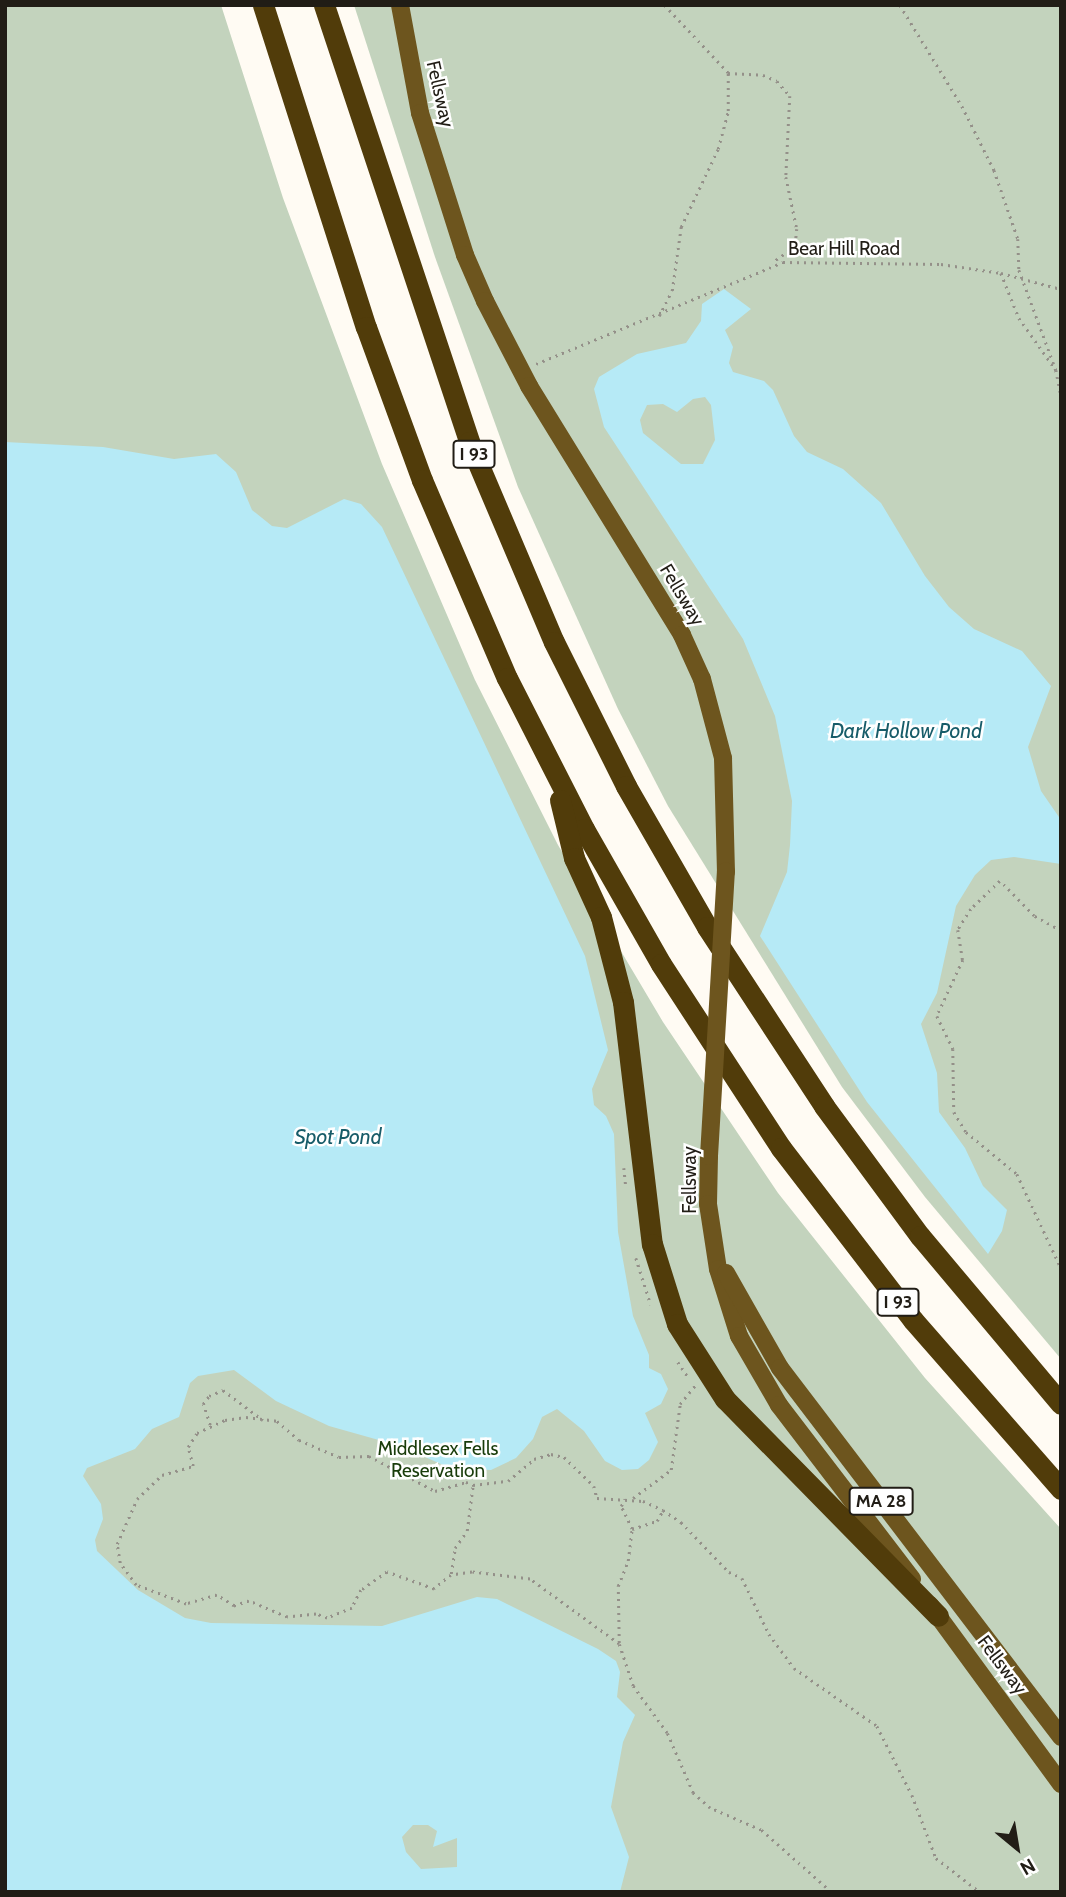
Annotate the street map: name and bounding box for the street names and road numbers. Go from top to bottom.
street label: Fellsway [421,58,459,130]
street label: Bear Hill Road [788,238,900,260]
road number: I 93 [451,440,497,468]
street label: Fellsway [655,560,709,630]
street label: Fellsway [679,1146,701,1214]
road number: I 93 [875,1288,921,1316]
road number: MA 28 [848,1486,914,1516]
street label: Fellsway [973,1631,1031,1699]

